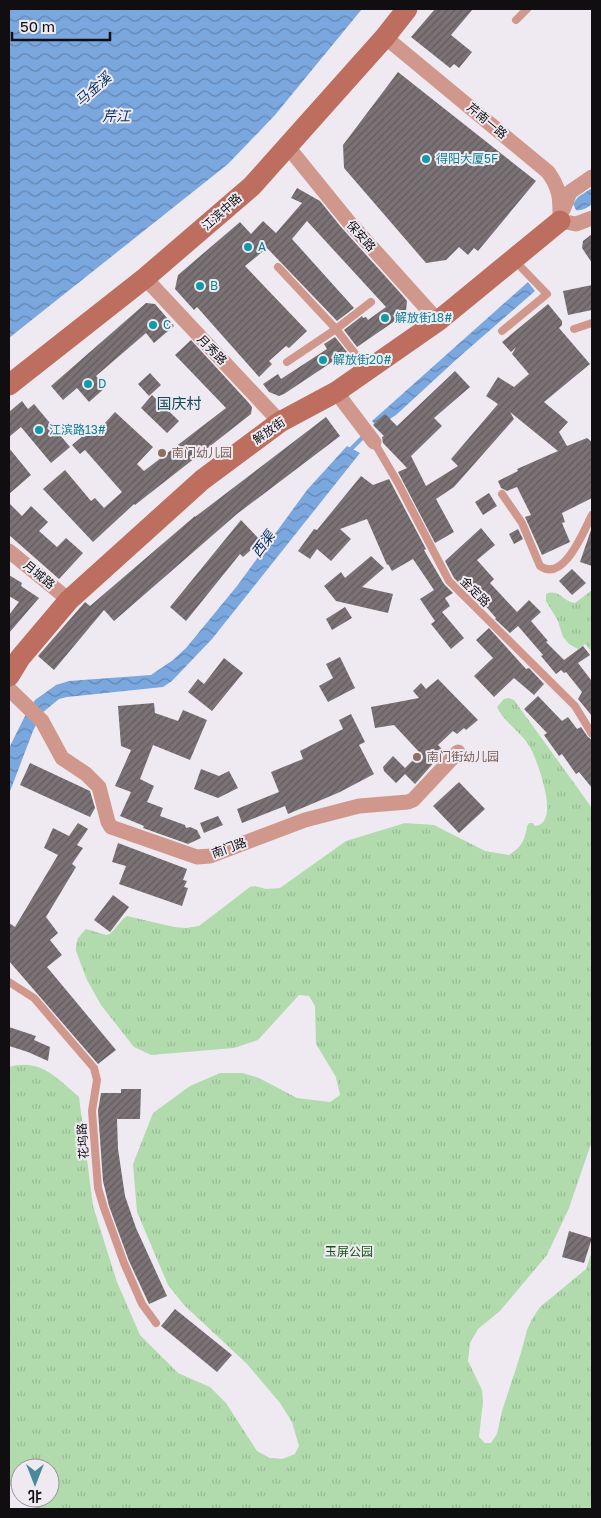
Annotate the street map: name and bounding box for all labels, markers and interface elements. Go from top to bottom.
scale bar [12,10,110,42]
text: 50 m [20,17,55,35]
water label: 马金溪 [71,67,116,109]
street label: 芹南一路 [464,99,511,142]
water label: 芹江 [102,107,132,124]
place label: 得阳大厦5F [436,151,498,166]
marker: 得阳大厦5F [420,153,432,165]
street label: 江滨中路 [199,190,245,233]
street label: 保安路 [344,217,379,254]
place label: A [258,239,266,254]
marker: A [242,241,254,253]
place label: B [210,278,218,293]
marker: B [194,280,206,292]
place label: 解放街18# [395,310,452,325]
marker: 解放街18# [379,312,391,324]
place label: C [163,317,171,332]
marker: C [147,319,159,331]
street label: 月秀路 [194,331,230,368]
place label: 解放街20# [333,352,392,367]
marker: 解放街20# [317,354,329,366]
place label: D [98,376,106,391]
marker: D [82,378,94,390]
district label: 国庆村 [156,394,202,412]
street label: 解放街 [250,414,288,447]
place label: 江滨路13# [49,422,106,437]
marker: 江滨路13# [33,424,45,436]
place label: 南门幼儿园 [172,445,232,460]
marker: 南门幼儿园 [156,447,168,459]
water label: 西渠 [247,526,279,560]
street label: 月城路 [21,557,58,592]
street label: 金定路 [457,574,493,610]
place label: 南门街幼儿园 [427,749,499,764]
marker: 南门街幼儿园 [411,751,423,763]
street label: 南门路 [209,834,248,861]
street label: 花坞路 [74,1123,91,1160]
park label: 玉屏公园 [325,1244,373,1259]
north arrow [10,1458,60,1508]
text: 北 [28,1488,42,1505]

